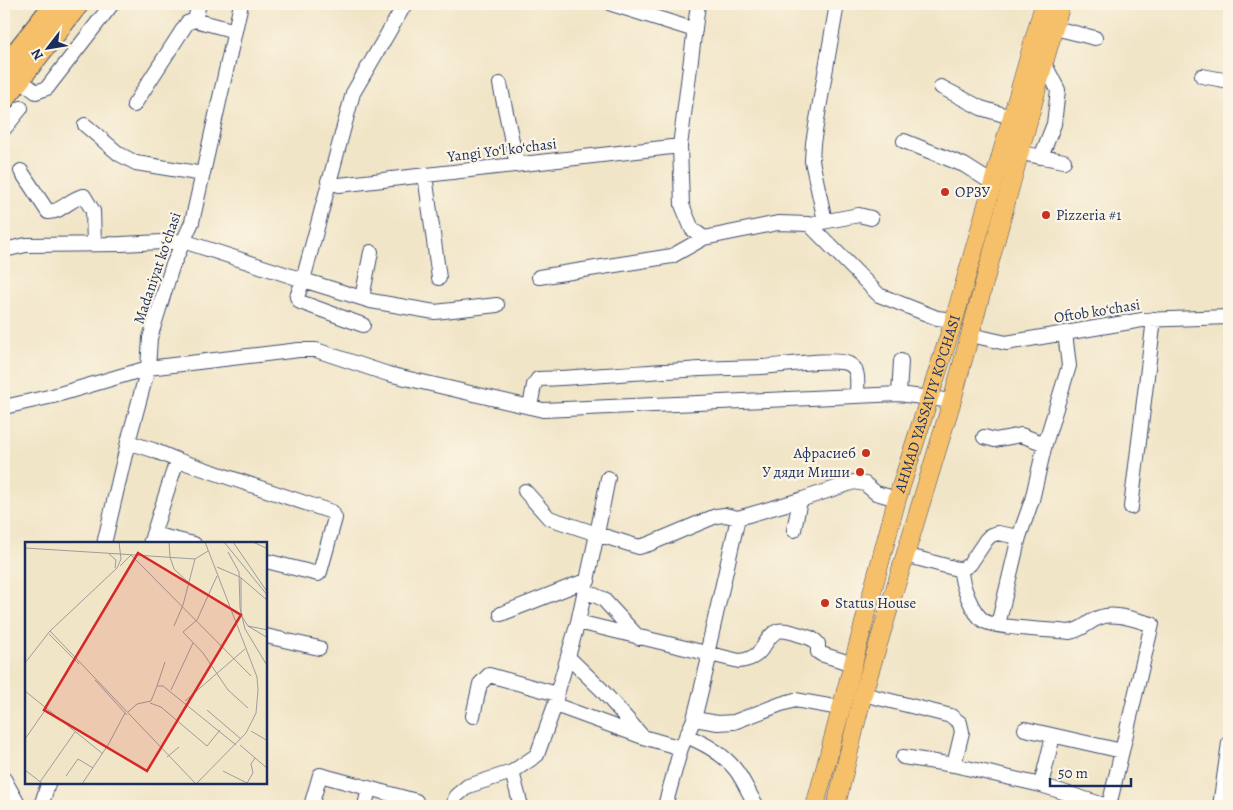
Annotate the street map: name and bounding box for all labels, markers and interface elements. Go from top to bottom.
north arrow [22,22,72,72]
text: N [27,45,48,64]
street label: Yangi Yoʻl koʻchasi [445,133,558,167]
place label: ОРЗУ [955,182,991,202]
marker: ОРЗУ [939,186,951,198]
place label: Pizzeria #1 [1056,205,1121,225]
street label: Madaniyat koʻchasi [128,209,186,327]
marker: Pizzeria #1 [1040,209,1052,221]
street label: Oftob koʻchasi [1052,294,1142,328]
street label: AHMAD YASSAVIY KO'CHASI [889,312,965,496]
place label: Афрасиеб [793,443,856,463]
marker: Афрасиеб [860,447,872,459]
place label: У дяди Миши [762,462,850,482]
marker: У дяди Миши [854,466,866,478]
inset map [25,542,268,785]
place label: Status House [835,593,917,613]
marker: Status House [819,597,831,609]
scale bar [1050,755,1132,787]
text: 50 m [1058,763,1088,783]

